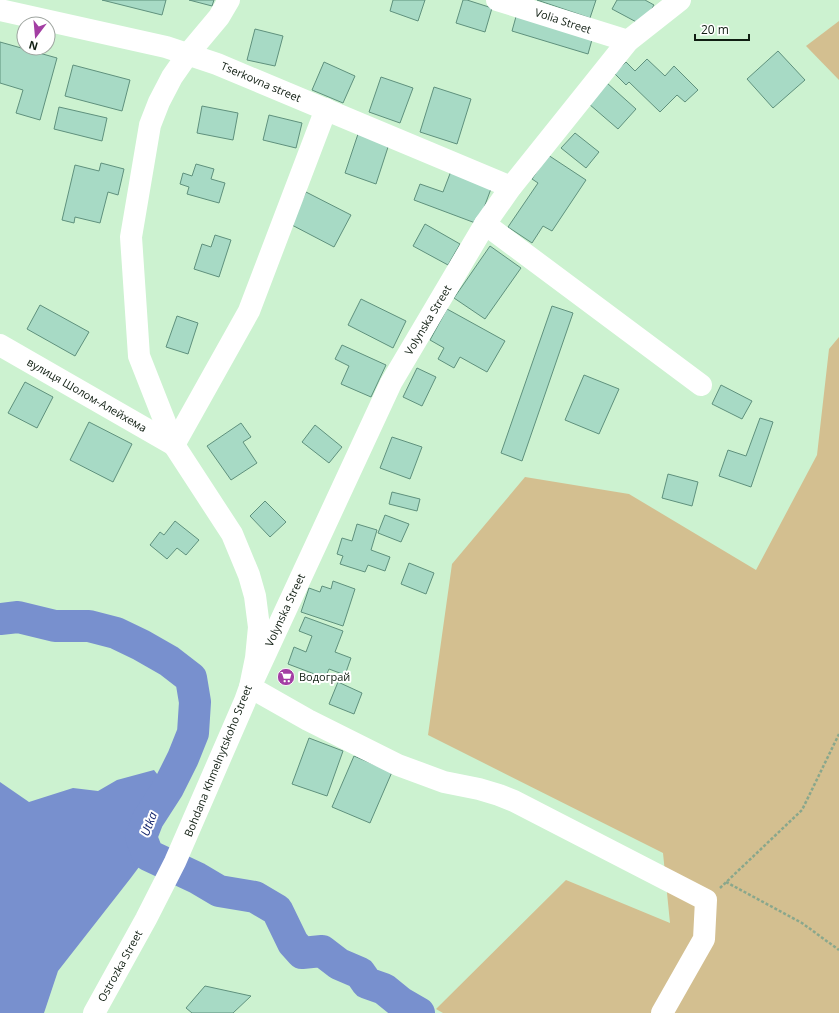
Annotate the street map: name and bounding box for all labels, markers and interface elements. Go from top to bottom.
street label: Volia Street [533,4,593,37]
north arrow [16,16,56,56]
scale bar [695,16,749,42]
text: 20 m [701,21,729,38]
text: N [27,38,39,55]
street label: Tserkovna street [219,58,304,105]
street label: Volynska Street [401,282,454,357]
street label: вулиця Шолом-Алейхема [25,354,150,435]
street label: Volynska Street [261,571,308,649]
supermarket icon: Водограй [276,667,296,687]
place label: Водограй [299,669,350,684]
street label: Bohdana Khmelnytskoho Street [180,683,255,839]
water label: Utka [136,809,161,838]
street label: Ostrozka Street [94,927,145,1004]

